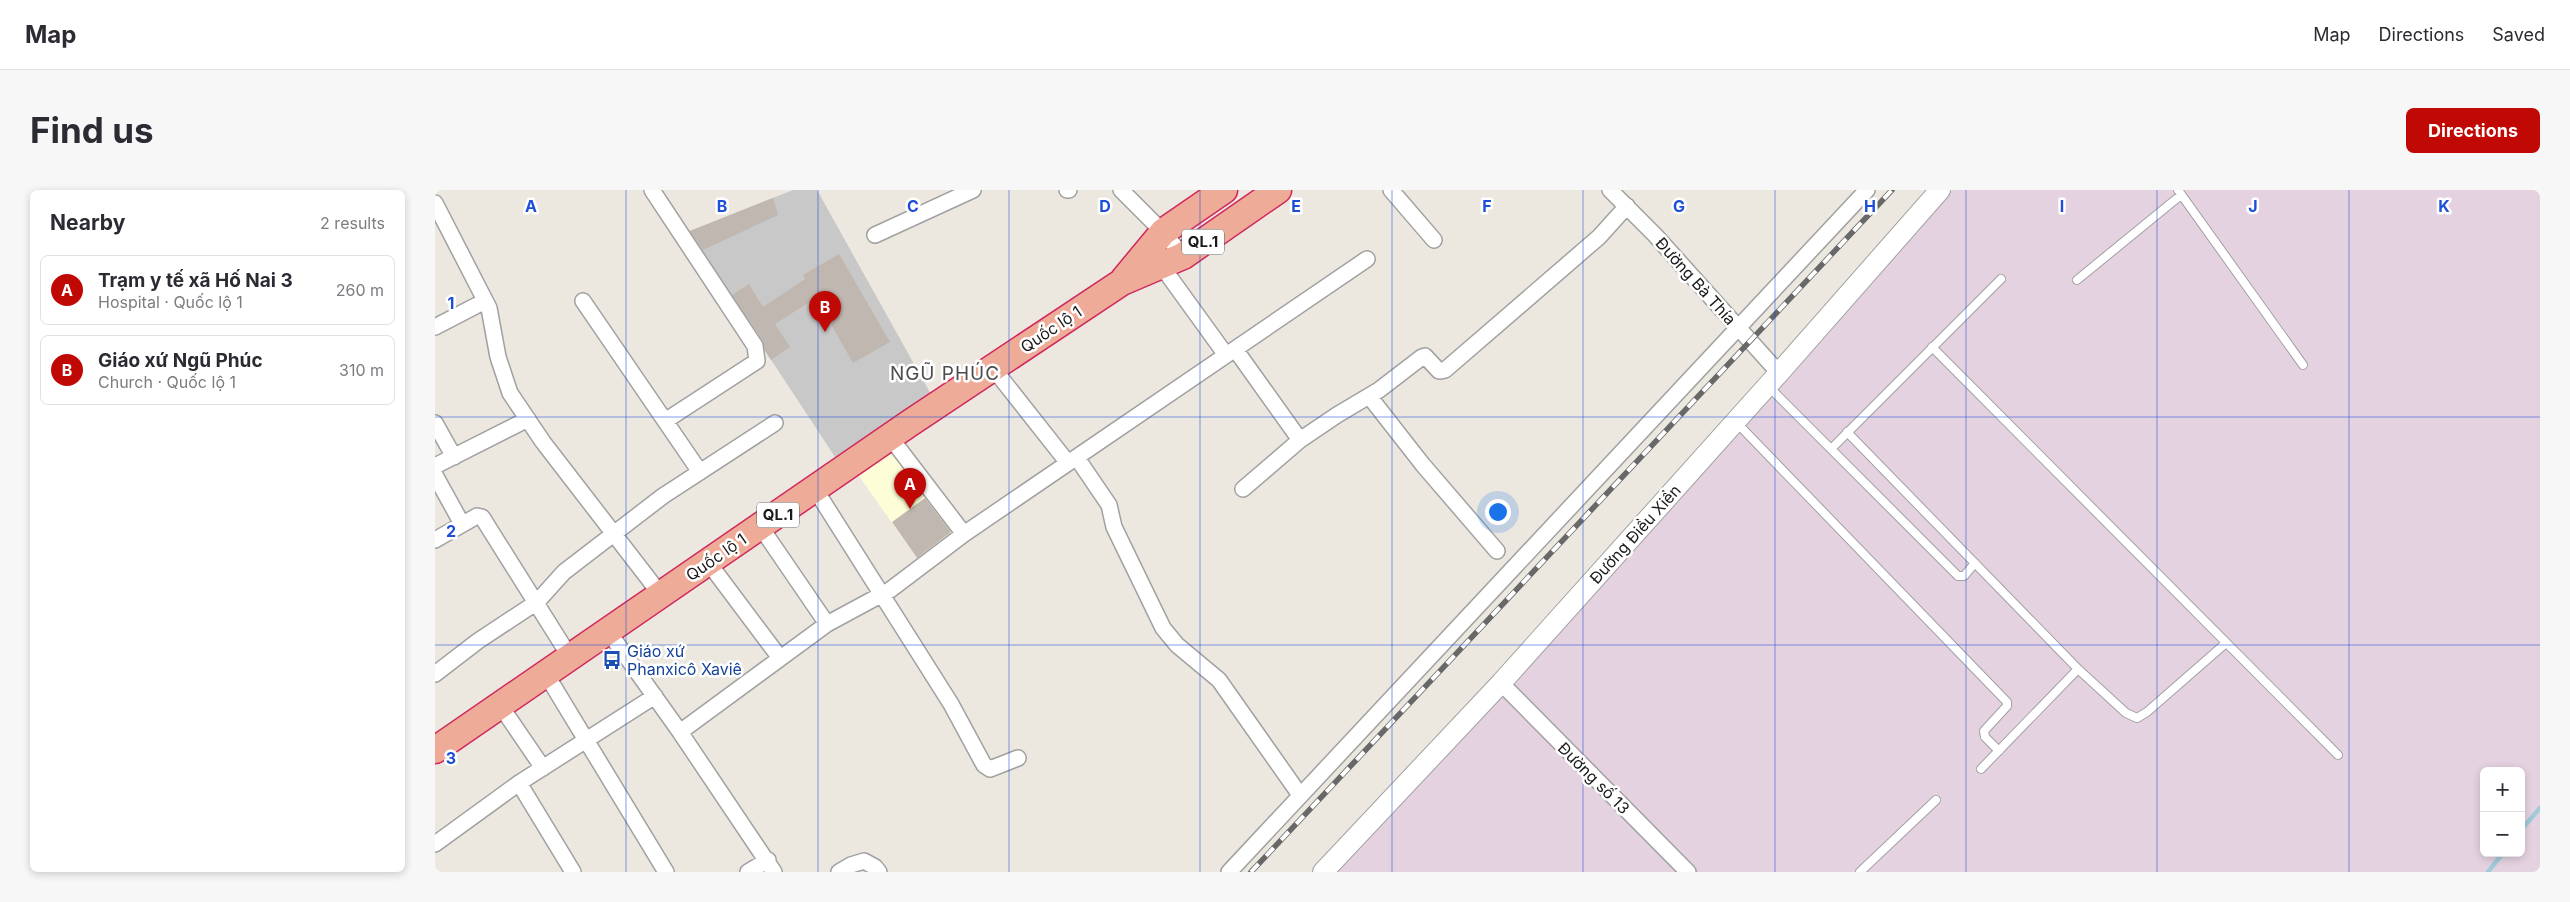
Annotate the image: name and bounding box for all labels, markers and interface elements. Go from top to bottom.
text: Map [25,20,76,49]
text: Map [2313,24,2351,45]
text: Directions [2379,24,2464,45]
text: Saved [2492,24,2545,45]
button: Directions [2406,108,2540,153]
text: Find us [30,109,154,151]
text: A [525,196,537,216]
text: B [717,196,727,216]
text: C [907,196,919,216]
text: D [1099,196,1111,216]
text: E [1291,196,1301,216]
text: F [1482,196,1492,216]
text: G [1673,196,1685,216]
text: H [1864,196,1876,216]
text: I [2060,196,2064,216]
text: J [2248,196,2258,216]
text: K [2438,196,2450,216]
text: Nearby [50,210,125,235]
text: 2 results [320,213,385,233]
road number: QL.1 [1182,230,1224,254]
street label: Đường Bà Thía [1651,233,1741,329]
text: Trạm y tế xã Hố Nai 3 [98,269,293,292]
text: A [61,280,73,300]
text: 260 m [336,280,384,300]
pin: B [809,291,841,332]
text: Hospital · Quốc lộ 1 [98,292,243,312]
text: 1 [448,293,454,313]
street label: Quốc lộ 1 [1017,301,1085,357]
text: Giáo xứ Ngũ Phúc [98,349,263,372]
text: B [62,360,72,380]
text: 310 m [339,360,384,380]
district label: NGŨ PHÚC [890,361,1000,385]
text: Church · Quốc lộ 1 [98,372,236,392]
pin: A [894,468,926,509]
street label: Đường Điều Xiển [1585,480,1685,588]
your location [1485,499,1511,525]
road number: QL.1 [757,502,799,528]
text: 2 [446,521,456,541]
street label: Quốc lộ 1 [682,529,750,585]
place label: Giáo xứ Phanxicô Xaviê [627,641,742,679]
bus stop icon: Giáo xứ Phanxicô Xaviê [601,649,623,671]
street label: Đường số 13 [1554,738,1634,818]
text: 3 [446,748,456,768]
map controls [2480,767,2525,857]
button: + [2480,767,2525,812]
button: − [2480,812,2525,857]

